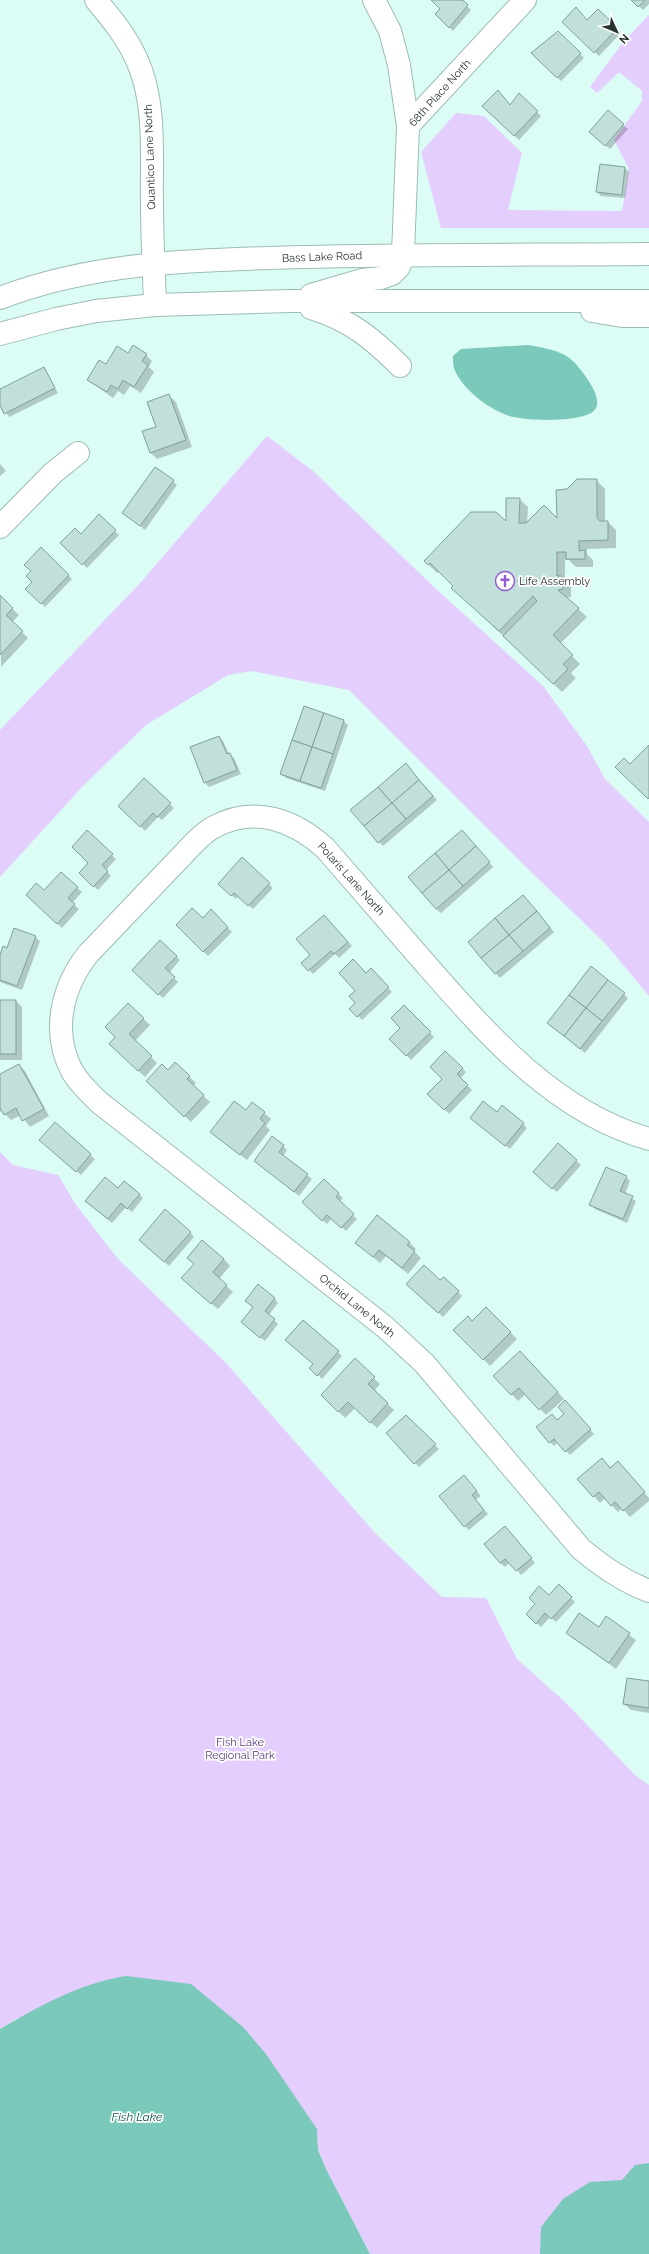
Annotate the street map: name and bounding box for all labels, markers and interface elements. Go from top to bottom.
north arrow [597,12,637,52]
text: N [616,31,631,46]
street label: 68th Place North [406,57,474,129]
street label: Quantico Lane North [142,104,158,210]
street label: Bass Lake Road [282,249,363,265]
church icon: Life Assembly [494,570,516,592]
place label: Life Assembly [519,575,590,588]
street label: Polaris Lane North [315,840,387,918]
street label: Orchid Lane North [317,1272,397,1340]
park label: Fish Lake Regional Park [205,1736,275,1762]
water label: Fish Lake [111,2110,163,2124]

